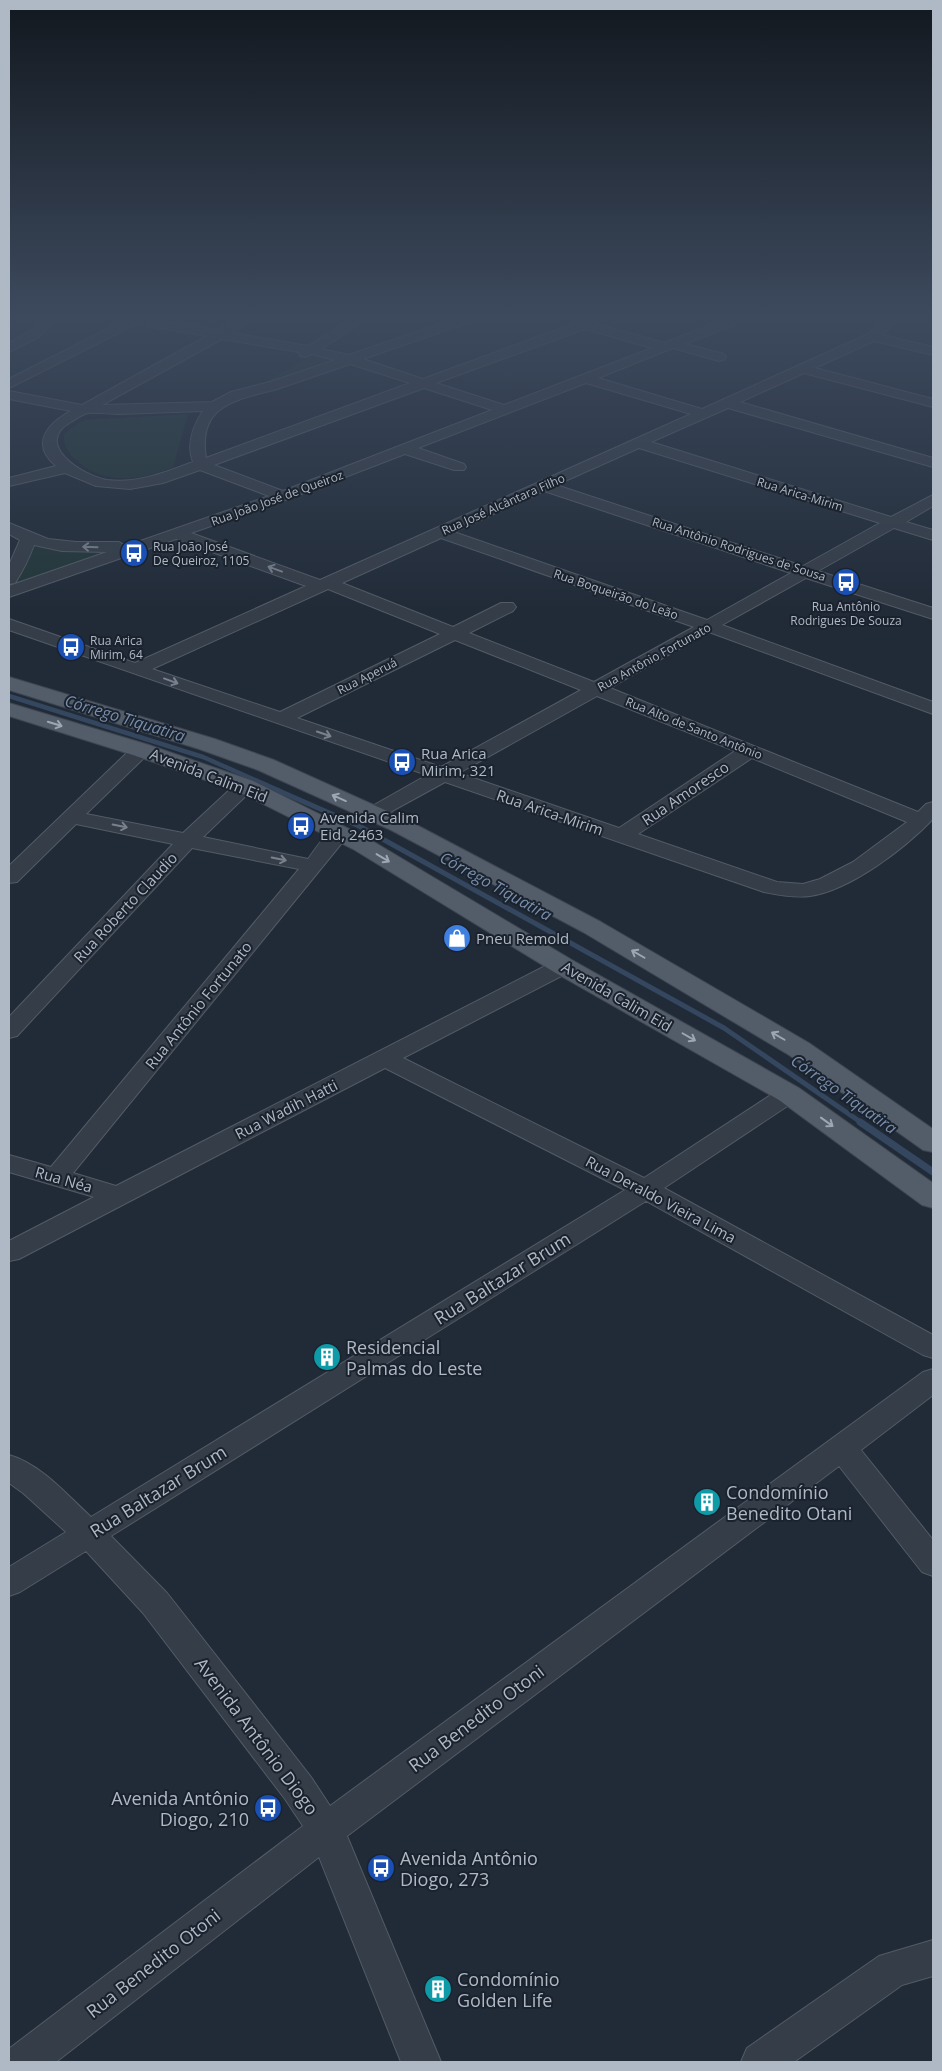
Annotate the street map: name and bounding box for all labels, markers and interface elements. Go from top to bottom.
street label: Rua João José de Queiroz [209,466,346,530]
street label: Rua José Alcântara Filho [439,469,567,539]
street label: Rua Arica-Mirim [755,473,845,515]
street label: Rua Antônio Rodrigues de Sousa [650,513,828,585]
bus stop icon: Rua João José De Queiroz, 1105 [119,538,149,568]
place label: Rua João José De Queiroz, 1105 [153,538,250,569]
one-way arrow [82,542,98,552]
one-way arrow [268,564,283,573]
street label: Rua Boqueirão do Leão [552,565,680,623]
bus stop icon: Rua Antônio Rodrigues De Souza [831,567,861,597]
place label: Rua Antônio Rodrigues De Souza [790,598,902,629]
street label: Rua Antônio Fortunato [594,619,714,695]
bus stop icon: Rua Arica Mirim, 64 [56,632,86,662]
place label: Rua Arica Mirim, 64 [90,632,143,663]
street label: Rua Aperuá [334,654,400,698]
one-way arrow [162,677,178,686]
water label: Córrego Tiquatira [62,689,188,747]
street label: Rua Alto de Santo Antônio [623,693,765,763]
one-way arrow [47,719,63,729]
one-way arrow [316,730,331,739]
street label: Avenida Calim Eid [147,743,271,807]
place label: Rua Arica Mirim, 321 [421,743,496,780]
bus stop icon: Rua Arica Mirim, 321 [387,747,417,777]
street label: Rua Amoresco [638,756,732,830]
street label: Rua Arica-Mirim [494,784,606,840]
one-way arrow [332,792,347,802]
place label: Avenida Calim Eid, 2463 [320,807,419,844]
bus stop icon: Avenida Calim Eid, 2463 [286,811,316,841]
one-way arrow [112,822,128,832]
water label: Córrego Tiquatira [436,846,556,926]
street label: Rua Roberto Claudio [69,848,181,966]
one-way arrow [375,853,389,863]
one-way arrow [271,854,287,864]
shop icon: Pneu Remold [442,923,472,953]
place label: Pneu Remold [476,928,569,948]
street label: Rua Antônio Fortunato [140,937,256,1073]
one-way arrow [631,948,645,958]
street label: Avenida Calim Eid [558,956,676,1036]
one-way arrow [770,1031,785,1041]
one-way arrow [681,1033,695,1043]
water label: Córrego Tiquatira [787,1049,901,1139]
street label: Rua Wadih Hatti [231,1074,341,1144]
one-way arrow [820,1117,834,1127]
street label: Rua Deraldo Vieira Lima [582,1151,740,1247]
street label: Rua Néa [33,1161,95,1197]
street label: Rua Baltazar Brum [429,1226,575,1330]
place label: Residencial Palmas do Leste [346,1335,482,1380]
building icon: Residencial Palmas do Leste [312,1342,342,1372]
street label: Rua Baltazar Brum [85,1439,231,1543]
place label: Condomínio Benedito Otani [726,1480,852,1525]
building icon: Condomínio Benedito Otani [692,1487,722,1517]
street label: Avenida Antônio Diogo [190,1652,324,1820]
street label: Rua Benedito Otoni [403,1659,549,1777]
place label: Avenida Antônio Diogo, 210 [111,1786,249,1831]
bus stop icon: Avenida Antônio Diogo, 210 [253,1793,283,1823]
place label: Avenida Antônio Diogo, 273 [400,1846,538,1891]
bus stop icon: Avenida Antônio Diogo, 273 [366,1853,396,1883]
street label: Rua Benedito Otoni [81,1903,225,2023]
place label: Condomínio Golden Life [457,1967,560,2012]
building icon: Condomínio Golden Life [423,1974,453,2004]

